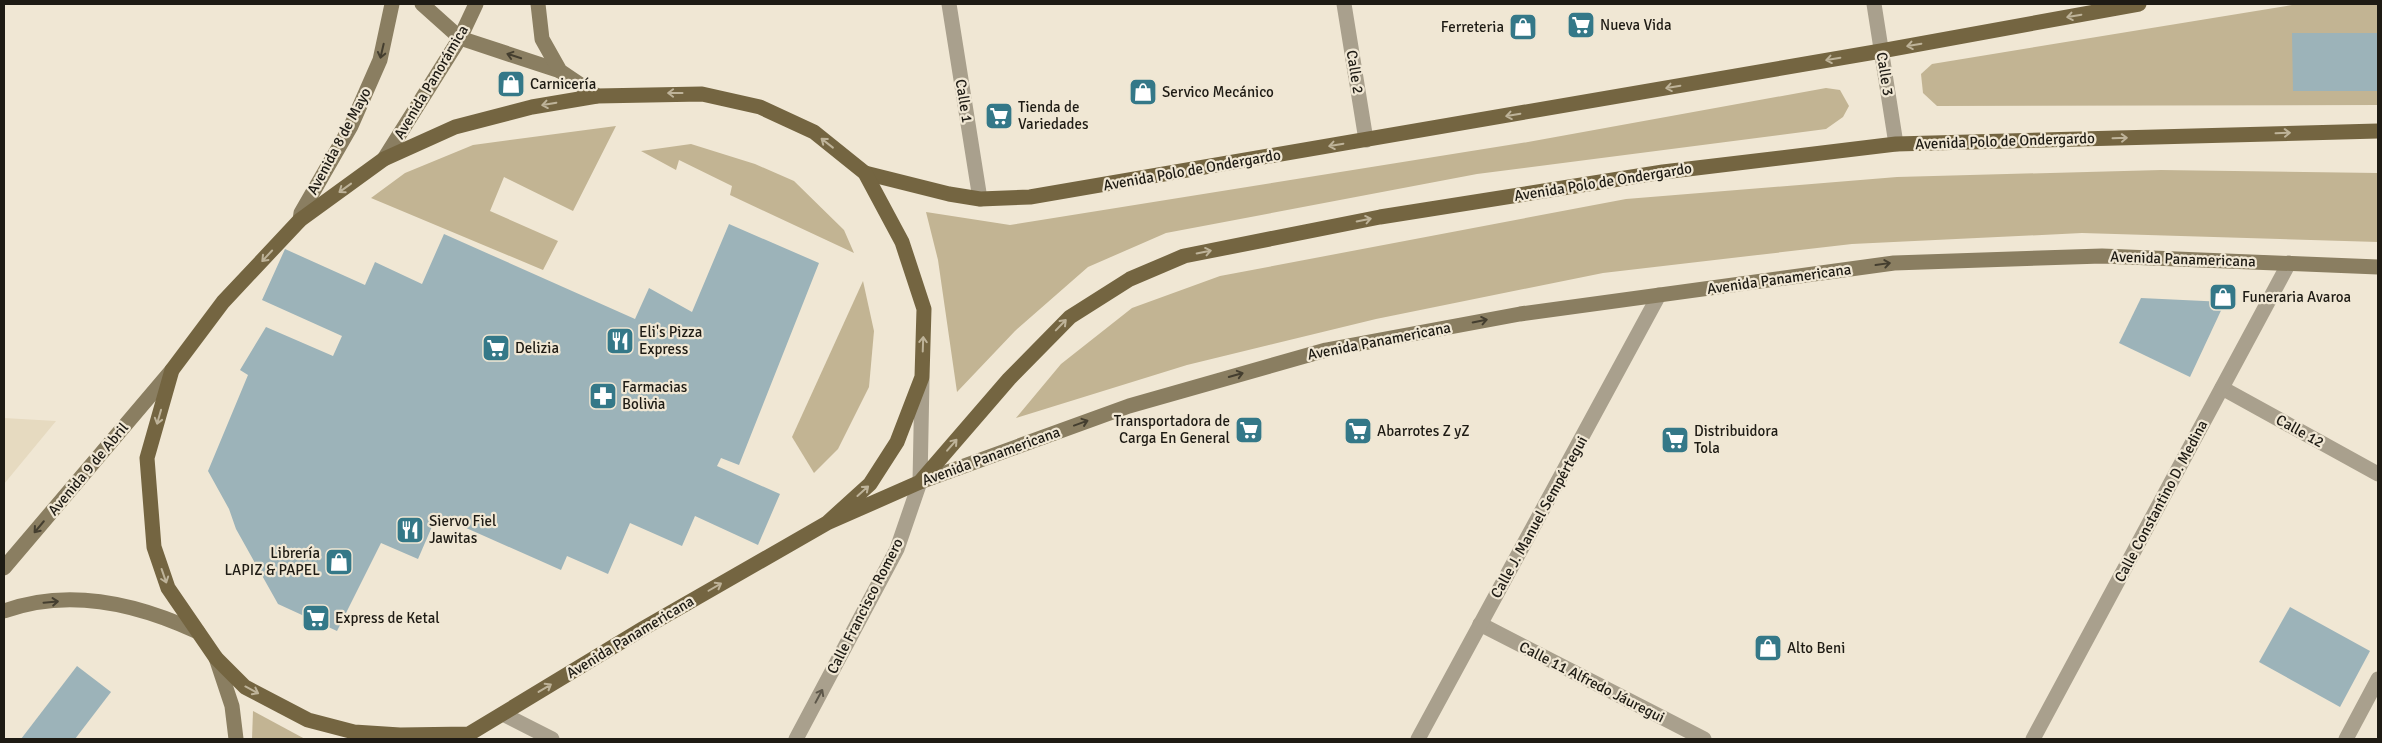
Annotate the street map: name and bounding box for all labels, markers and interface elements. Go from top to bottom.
supermarket icon: Nueva Vida [1566,10,1596,40]
one-way arrow [2066,11,2082,21]
shop icon: Ferreteria [1508,12,1538,42]
place label: Nueva Vida [1600,16,1672,34]
place label: Ferreteria [1441,18,1504,36]
street label: Avenida Panorámica [390,22,472,142]
one-way arrow [1907,40,1923,50]
one-way arrow [376,43,386,59]
street label: Calle 2 [1343,49,1367,95]
one-way arrow [506,50,522,60]
street label: Calle 3 [1873,51,1897,97]
one-way arrow [1826,55,1842,65]
shop icon: Carnicería [496,69,526,99]
place label: Carnicería [530,75,596,93]
shop icon: Servico Mecánico [1128,77,1158,107]
street label: Calle 1 [952,78,976,124]
one-way arrow [1666,82,1682,92]
place label: Servico Mecánico [1162,83,1274,101]
street label: Avenida 8 de Mayo [303,84,375,198]
one-way arrow [667,88,684,98]
place label: Tienda de Variedades [1018,98,1089,133]
one-way arrow [541,100,557,110]
supermarket icon: Tienda de Variedades [984,101,1014,131]
one-way arrow [1506,110,1522,120]
one-way arrow [2274,128,2290,138]
street label: Avenida Polo de Ondergardo [1915,129,2095,153]
one-way arrow [2112,133,2128,142]
one-way arrow [821,137,834,148]
one-way arrow [1328,141,1344,151]
street label: Avenida Polo de Ondergardo [1102,145,1282,194]
street label: Avenida Polo de Ondergardo [1513,159,1693,205]
one-way arrow [338,183,352,193]
one-way arrow [1355,215,1371,224]
one-way arrow [1196,247,1212,256]
street label: Avenida Panamericana [2110,247,2256,271]
one-way arrow [261,249,273,262]
one-way arrow [1875,259,1891,269]
street label: Avenida Panamericana [1706,260,1852,298]
shop icon: Funeraria Avaroa [2208,282,2238,312]
place label: Funeraria Avaroa [2242,288,2351,306]
one-way arrow [1472,316,1488,326]
street label: Avenida Panamericana [1306,318,1452,364]
one-way arrow [1055,319,1067,332]
place label: Eli's Pizza Express [639,323,702,358]
restaurant icon: Eli's Pizza Express [605,326,635,356]
supermarket icon: Delizia [481,333,511,363]
one-way arrow [918,336,928,352]
place label: Delizia [515,339,559,357]
one-way arrow [1228,370,1244,380]
place label: Farmacias Bolivia [622,378,688,413]
pharmacy icon: Farmacias Bolivia [588,381,618,411]
one-way arrow [153,408,163,424]
street label: Calle 12 [2273,411,2327,451]
place label: Transportadora de Carga En General [1114,412,1230,447]
supermarket icon: Transportadora de Carga En General [1234,415,1264,445]
supermarket icon: Abarrotes Z yZ [1343,416,1373,446]
street label: Calle Constantino D. Medina [2111,417,2211,585]
one-way arrow [1073,418,1088,427]
street label: Avenida 9 de Abril [44,419,132,519]
place label: Abarrotes Z yZ [1377,422,1470,440]
place label: Distribuidora Tola [1694,422,1778,457]
street label: Avenida Panamericana [920,423,1062,489]
supermarket icon: Distribuidora Tola [1660,425,1690,455]
street label: Calle J. Manuel Sempértegui [1487,433,1591,601]
one-way arrow [946,439,958,452]
one-way arrow [857,485,870,497]
place label: Siervo Fiel Jawitas [429,512,496,547]
restaurant icon: Siervo Fiel Jawitas [395,515,425,545]
one-way arrow [33,521,44,534]
street label: Calle Francisco Romero [823,535,907,677]
place label: Librería LAPIZ & PAPEL [224,544,320,579]
shop icon: Librería LAPIZ & PAPEL [324,547,354,577]
one-way arrow [160,567,169,583]
one-way arrow [707,582,721,592]
street label: Avenida Panamericana [563,592,697,682]
one-way arrow [43,597,59,606]
supermarket icon: Express de Ketal [301,603,331,633]
place label: Express de Ketal [335,609,440,627]
shop icon: Alto Beni [1753,633,1783,663]
street label: Calle 11 Alfredo Jáuregui [1516,637,1668,727]
place label: Alto Beni [1787,639,1845,657]
one-way arrow [538,683,552,694]
one-way arrow [245,685,260,695]
one-way arrow [815,689,824,704]

